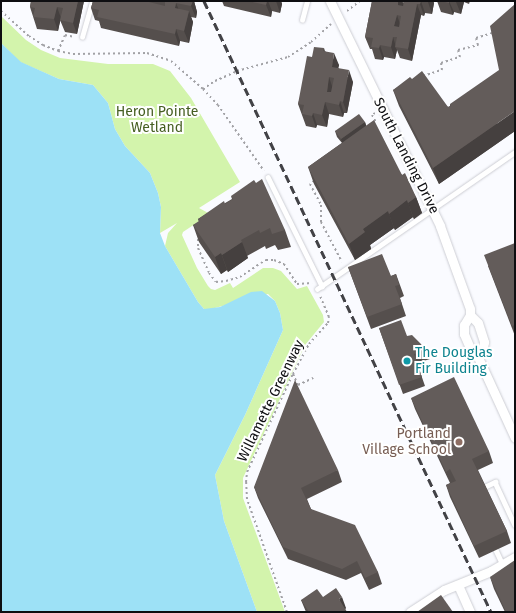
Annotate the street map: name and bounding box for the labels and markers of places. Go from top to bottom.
place label: The Douglas Fir Building [415,345,492,378]
marker: The Douglas Fir Building [402,356,412,366]
place label: Portland Village School [362,426,451,458]
marker: Portland Village School [454,437,464,447]

